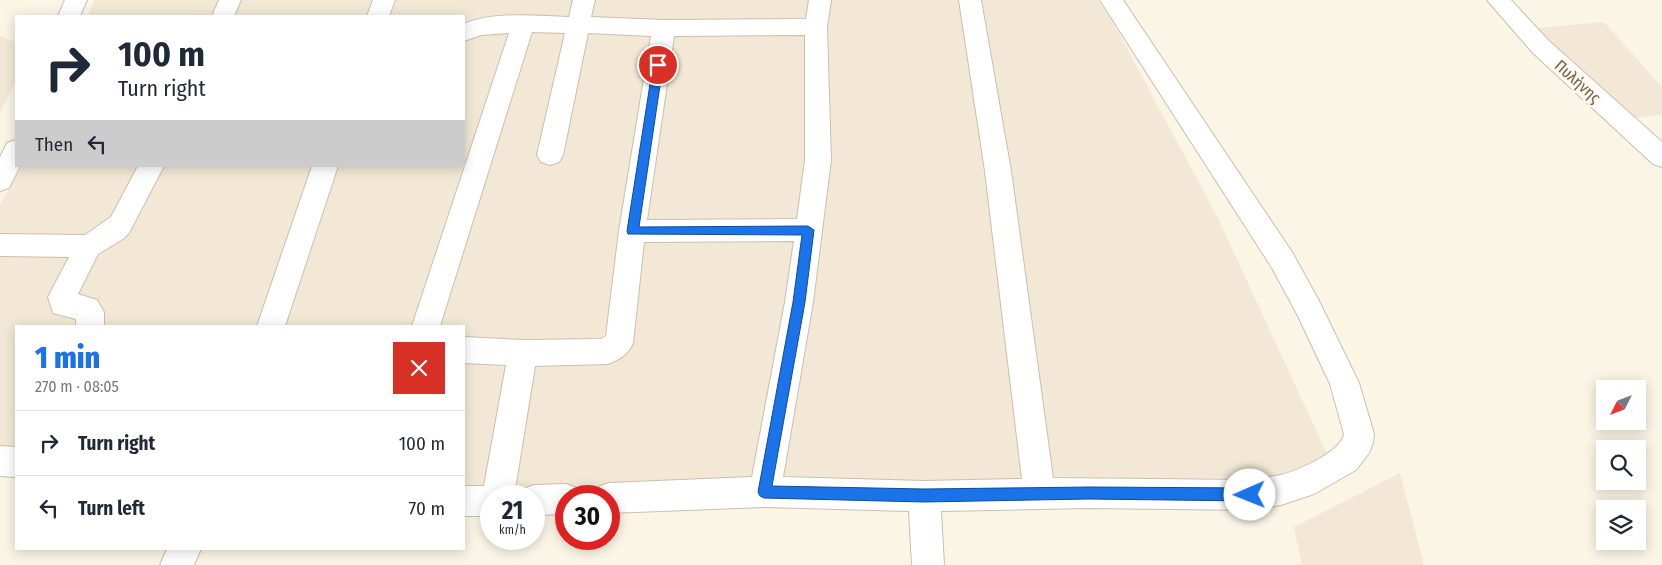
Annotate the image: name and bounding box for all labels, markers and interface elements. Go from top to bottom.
text: 100 m [118,33,205,75]
icon: right [35,35,100,100]
pin [637,44,679,86]
icon: arrive [644,51,672,79]
street label: Πυλήνης [1551,56,1605,107]
text: Turn right [118,75,206,102]
icon: left [83,130,111,158]
text: Then [35,133,73,156]
text: 1 min [35,340,100,376]
button: close [393,342,445,394]
text: 270 m · 08:05 [35,377,119,396]
north arrow [1596,380,1646,430]
map controls [1596,380,1646,550]
icon: right [35,429,63,457]
text: Turn right [78,432,155,455]
text: 100 m [399,432,445,455]
button: search [1596,440,1646,490]
position arrow [1223,468,1275,520]
speed limit sign: 30 [555,485,620,550]
icon: left [35,494,63,522]
text: 21 [502,496,523,526]
text: Turn left [78,497,145,520]
text: 70 m [409,497,445,520]
button: layers [1596,500,1646,550]
text: km/h [499,523,526,537]

